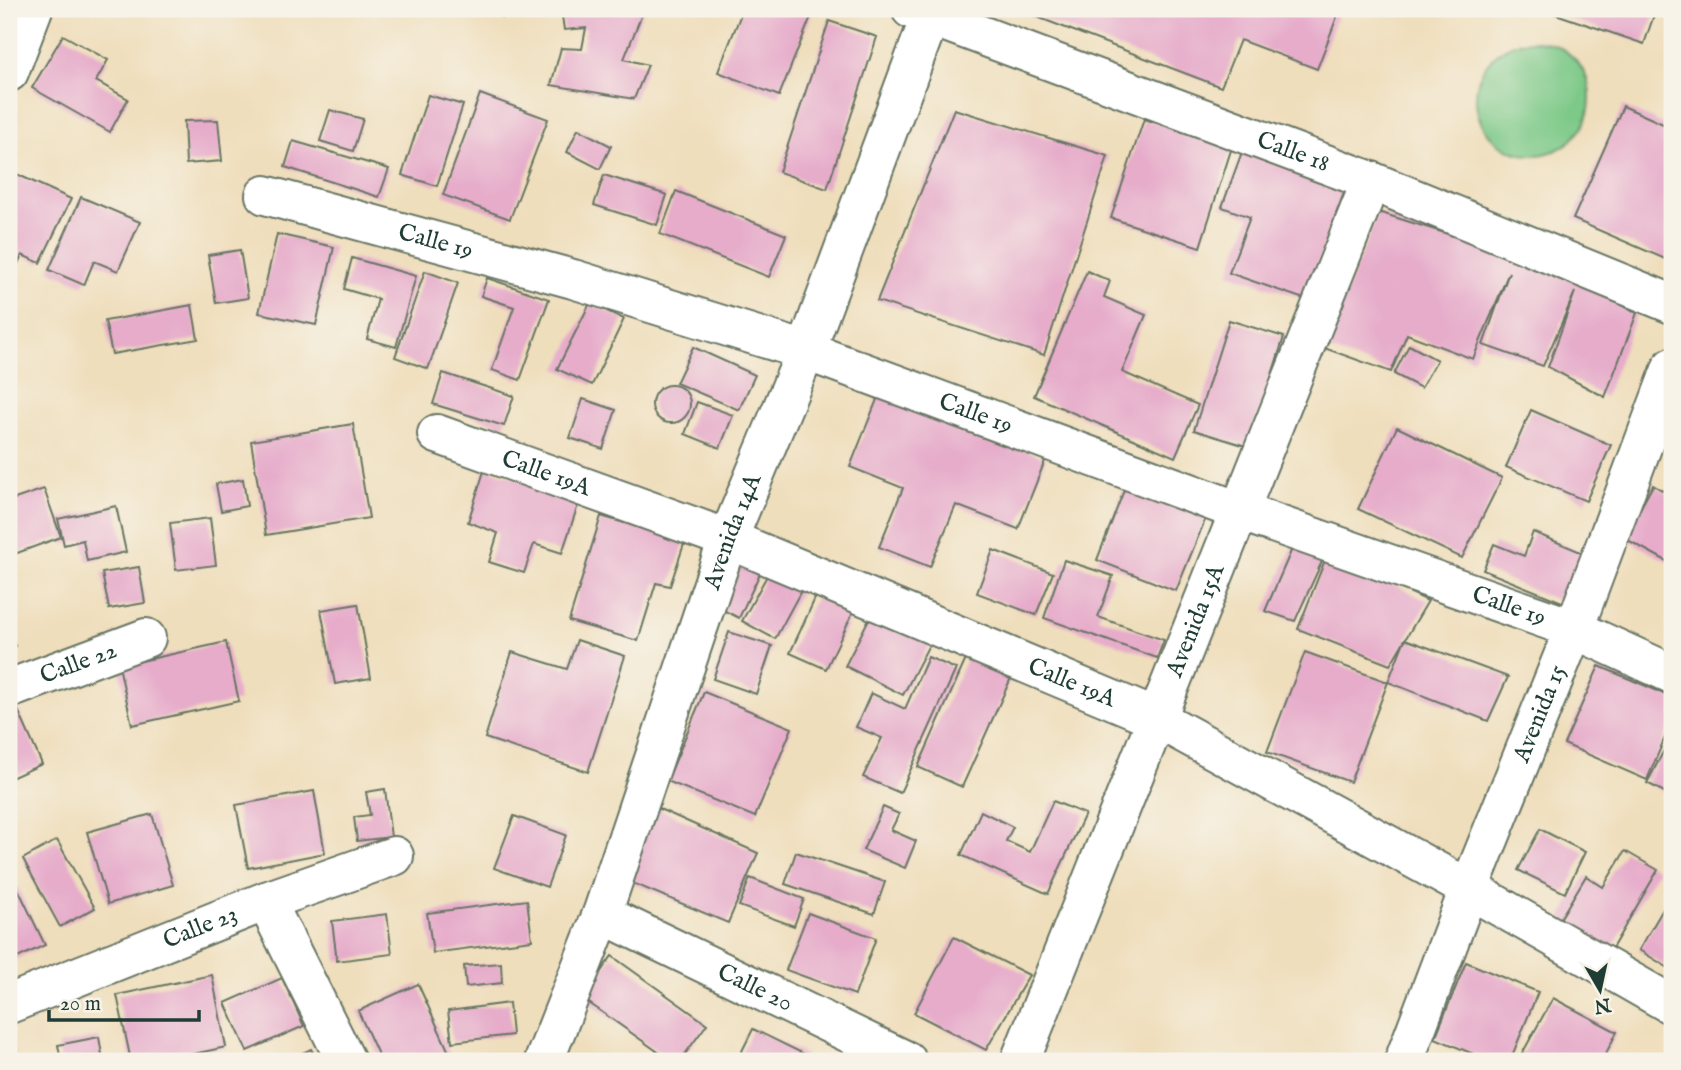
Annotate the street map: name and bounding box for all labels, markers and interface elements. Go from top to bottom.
street label: Calle 18 [1253,124,1334,180]
street label: Calle 19 [395,217,477,267]
street label: Calle 19 [935,386,1017,441]
street label: Calle 19A [497,443,596,504]
street label: Avenida 14A [696,468,769,595]
street label: Avenida 15A [1159,559,1232,683]
street label: Calle 19 [1468,579,1550,633]
street label: Calle 22 [36,635,121,692]
street label: Calle 19A [1023,651,1121,715]
street label: Avenida 15 [1506,660,1573,768]
street label: Calle 23 [159,899,242,956]
north arrow [1566,954,1636,1024]
street label: Calle 20 [712,956,798,1019]
scale bar [49,979,200,1023]
text: 20 m [60,991,101,1018]
text: N [1592,992,1613,1018]

